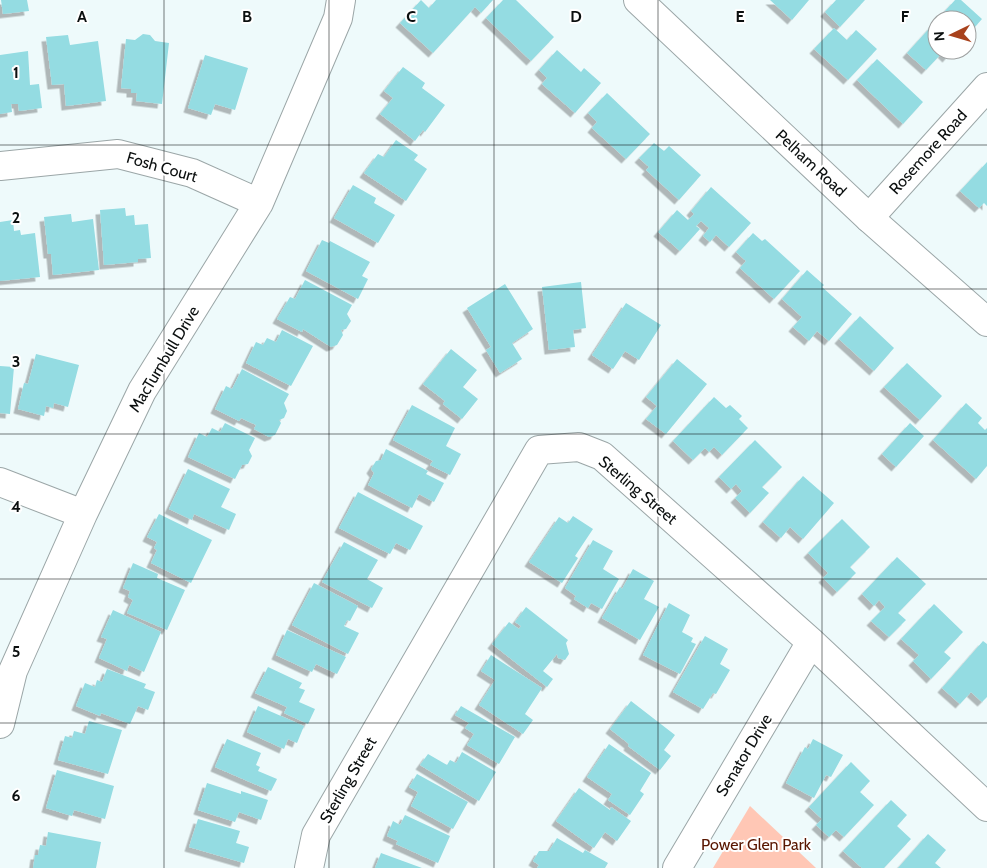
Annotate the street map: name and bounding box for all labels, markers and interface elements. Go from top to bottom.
text: A [77,7,87,26]
text: B [242,7,252,26]
text: C [406,7,416,26]
text: D [570,7,582,26]
text: E [735,7,745,26]
text: F [901,7,910,26]
north arrow [927,10,977,60]
text: N [930,30,948,42]
text: 1 [13,63,19,82]
street label: Rosemore Road [885,106,971,198]
street label: Pelham Road [772,125,850,201]
street label: Fosh Court [124,148,200,186]
text: 2 [12,208,20,227]
street label: MacTurnbull Drive [125,302,203,416]
text: 3 [12,352,20,371]
street label: Sterling Street [595,452,682,529]
text: 4 [11,497,21,516]
text: 5 [12,642,20,661]
street label: Senator Drive [712,710,776,800]
street label: Sterling Street [316,733,381,827]
text: 6 [12,786,21,805]
park label: Power Glen Park [701,835,812,854]

